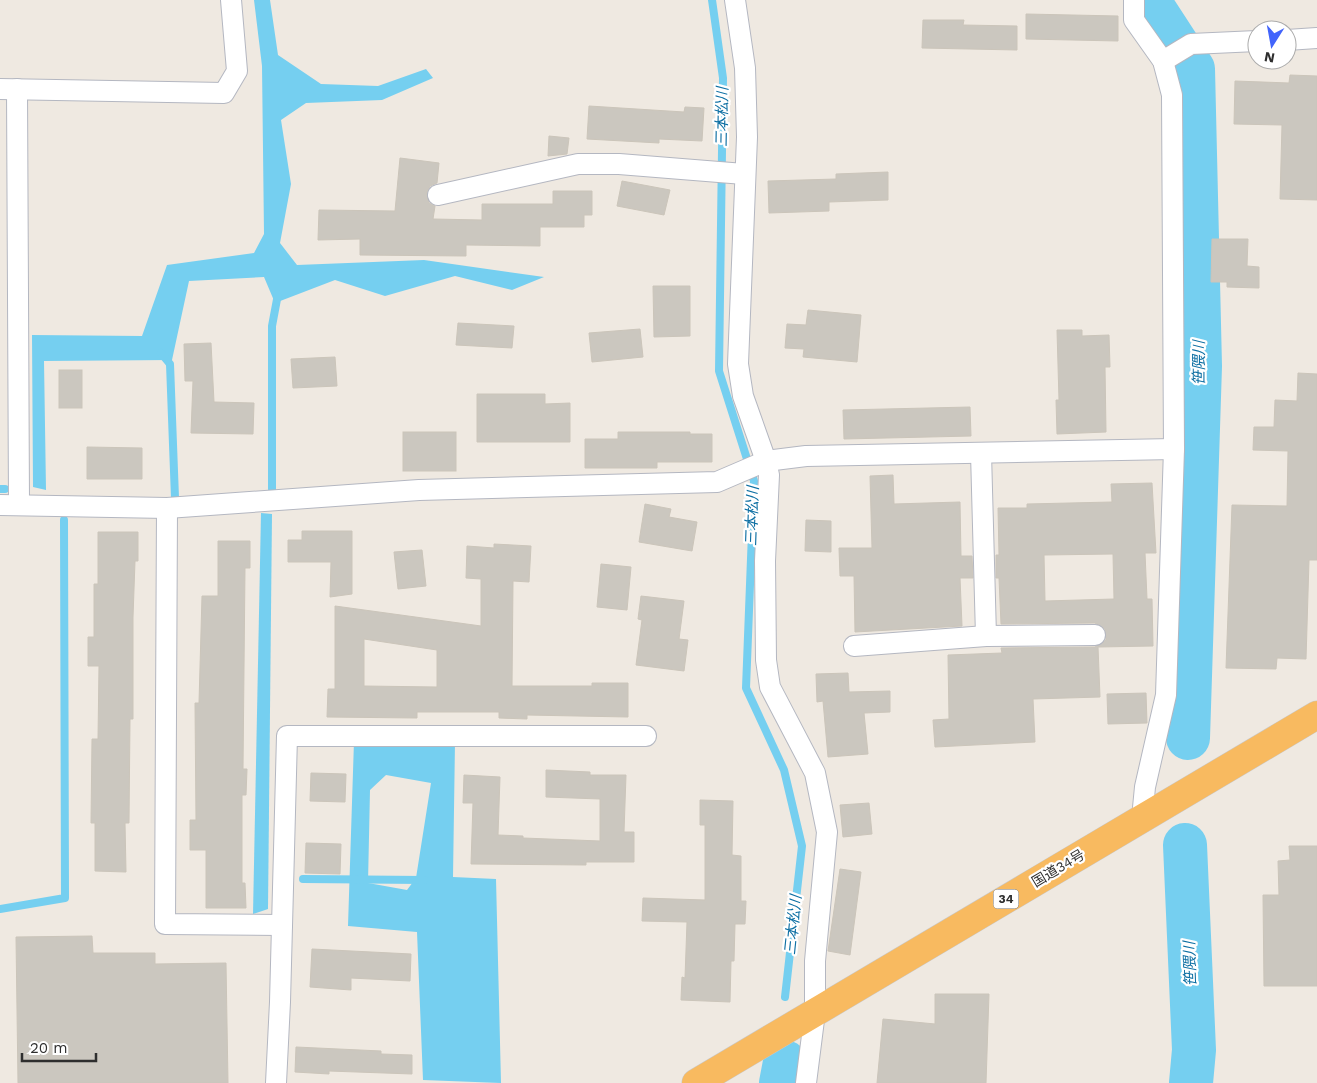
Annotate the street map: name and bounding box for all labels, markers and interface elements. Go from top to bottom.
north arrow [1247,20,1297,70]
text: N [1263,49,1276,67]
water label: 三本松川 [712,85,732,147]
water label: 笹隈川 [1190,339,1208,386]
water label: 三本松川 [742,484,762,546]
street label: 国道34号 [1029,846,1087,890]
road number: 34 [994,890,1018,909]
water label: 三本松川 [781,892,805,956]
water label: 笹隈川 [1180,939,1200,987]
scale bar [22,1030,96,1062]
text: 20 m [30,1039,68,1057]

